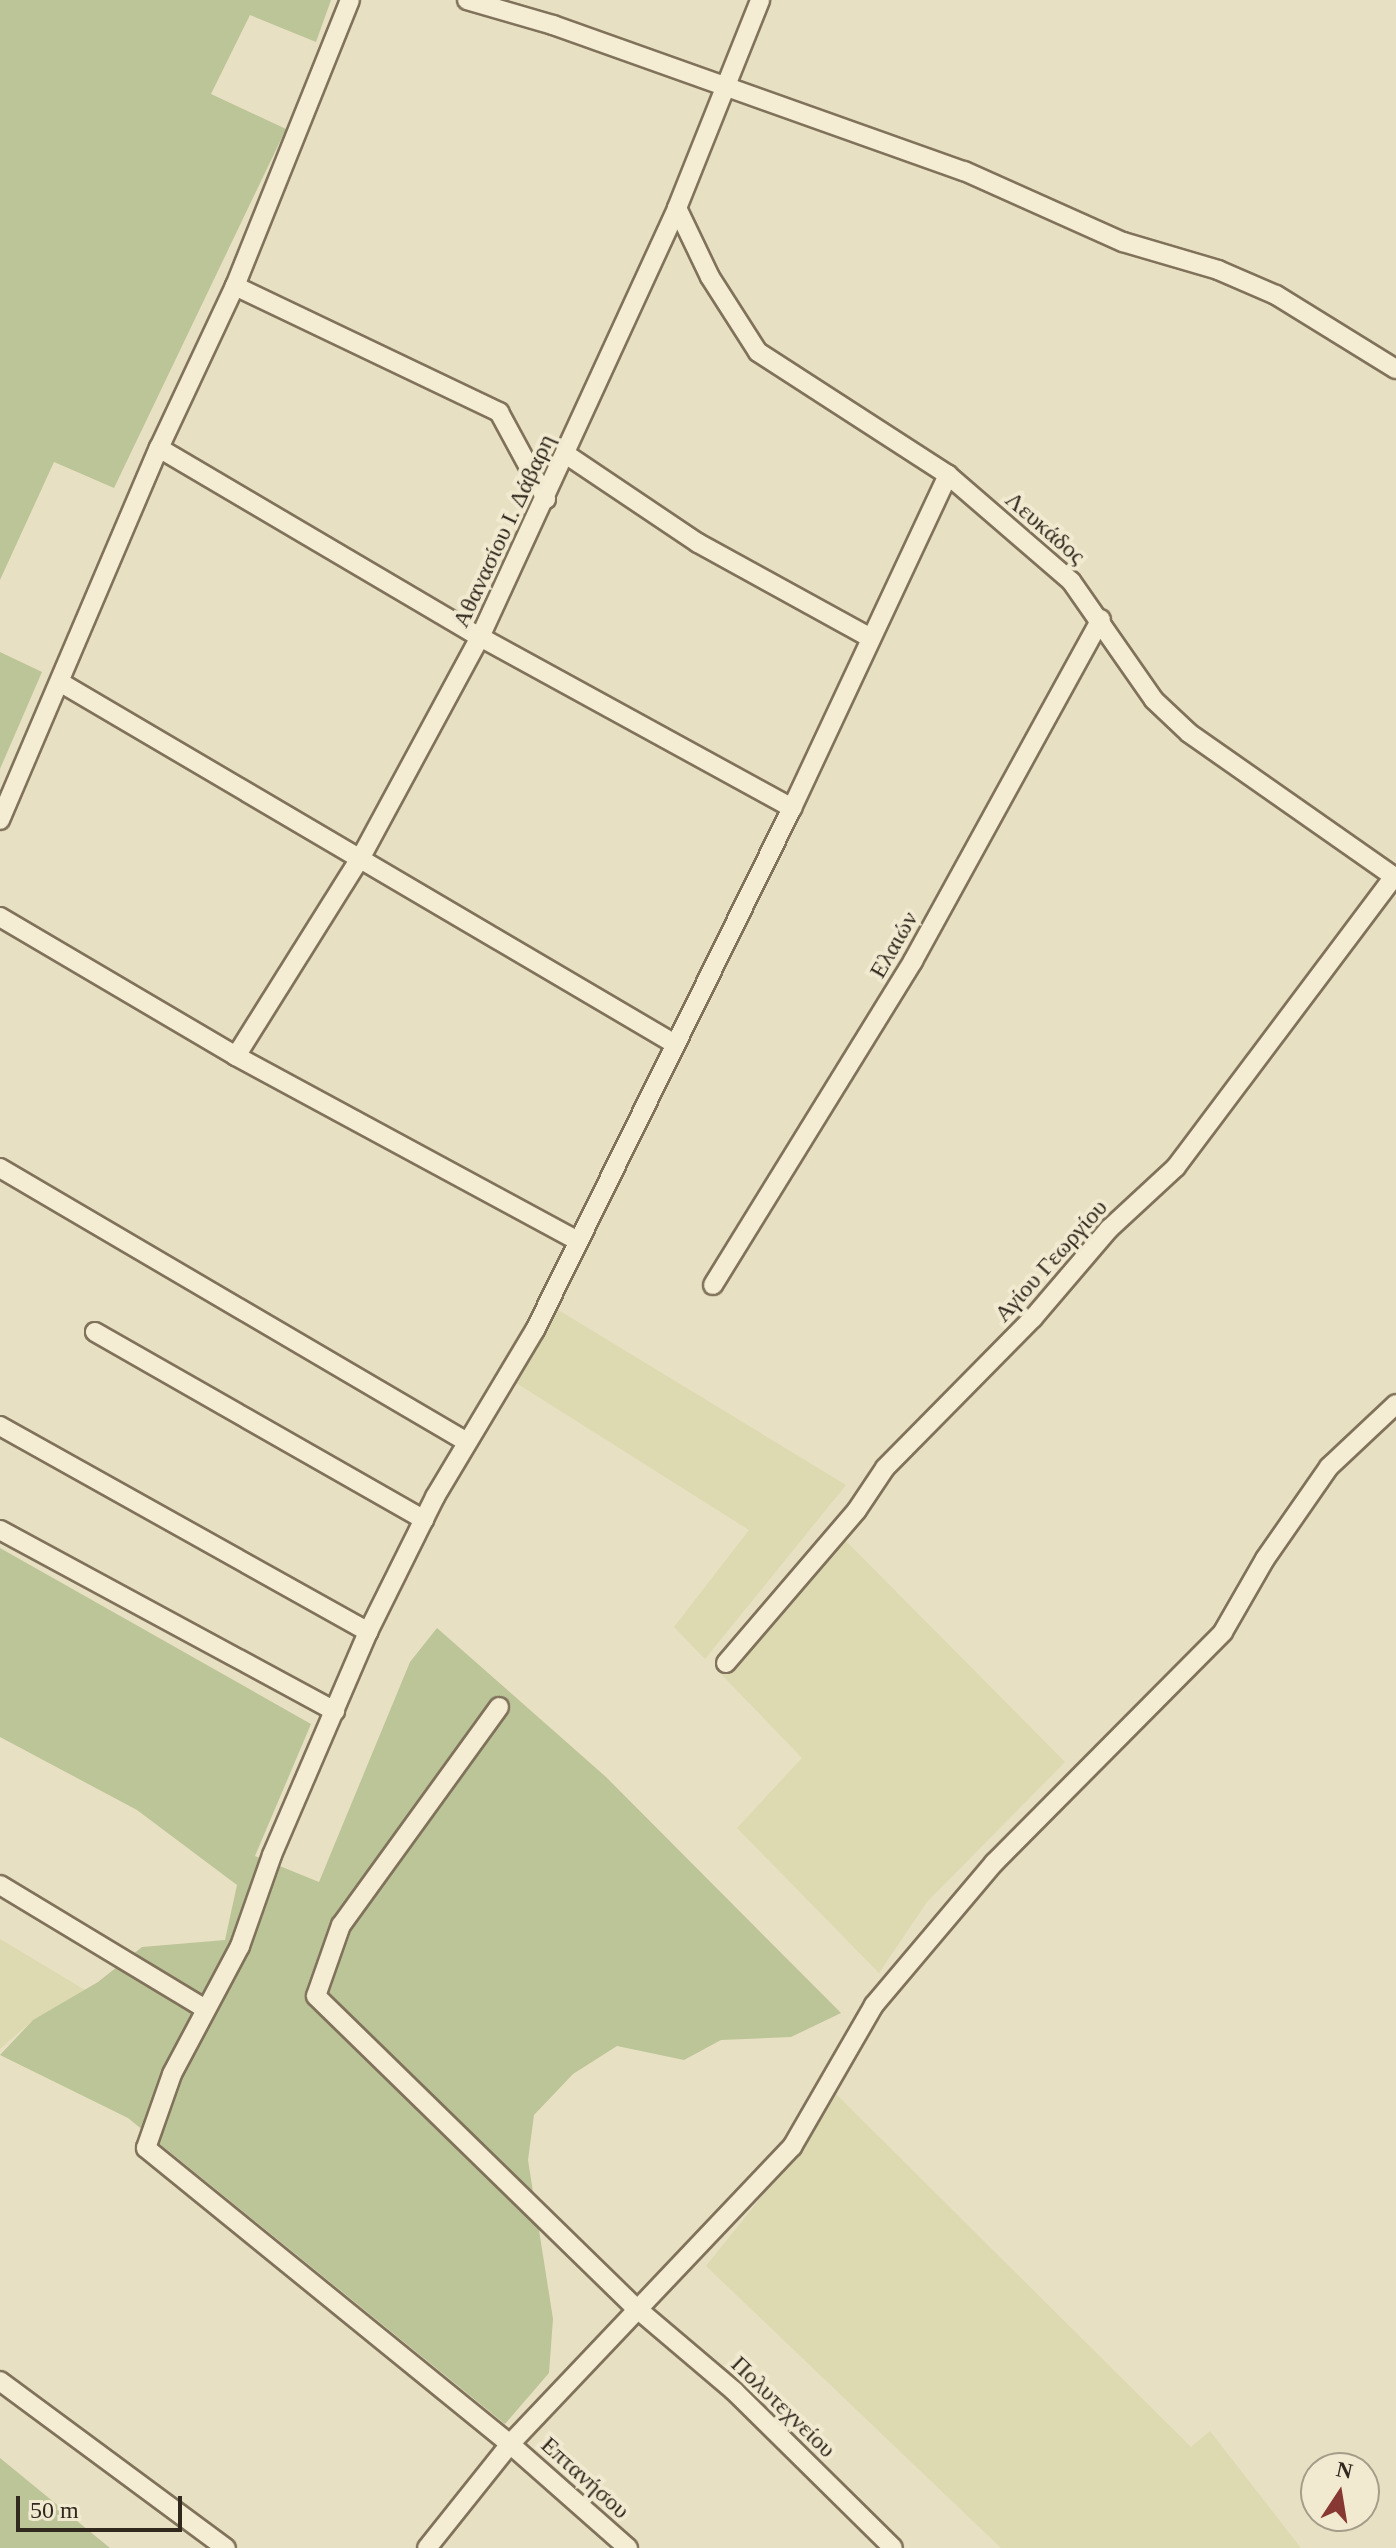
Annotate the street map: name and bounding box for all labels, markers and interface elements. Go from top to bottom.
street label: Αθανασίου Ι. Δάβαρη [446,429,562,633]
street label: Λευκάδος [999,485,1091,571]
street label: Ελαιών [864,907,924,983]
street label: Αγίου Γεωργίου [988,1194,1114,1328]
street label: Πολυτεχνείου [725,2350,841,2464]
street label: Επτανήσου [535,2431,635,2525]
north arrow [1300,2452,1380,2532]
text: N [1334,2456,1355,2484]
scale bar [20,2480,186,2530]
text: 50 m [30,2497,79,2523]

